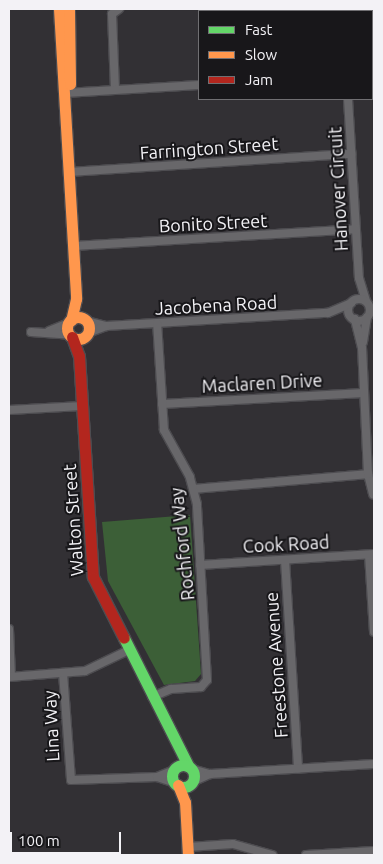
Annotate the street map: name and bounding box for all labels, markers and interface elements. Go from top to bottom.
legend [198,10,373,100]
text: Fast [245,21,272,38]
text: Slow [245,46,277,63]
text: Jam [245,71,273,88]
street label: Hanover Circuit [324,126,352,252]
street label: Farrington Street [139,132,279,164]
street label: Bonito Street [158,209,268,237]
street label: Jacobena Road [154,291,278,319]
street label: Maclaren Drive [201,369,323,397]
street label: Walton Street [58,463,88,577]
street label: Rochford Way [165,486,199,602]
street label: Cook Road [242,531,330,557]
street label: Freestone Avenue [260,591,292,739]
street label: Lina Way [38,690,64,762]
scale bar [12,822,124,854]
text: 100 m [18,832,60,849]

